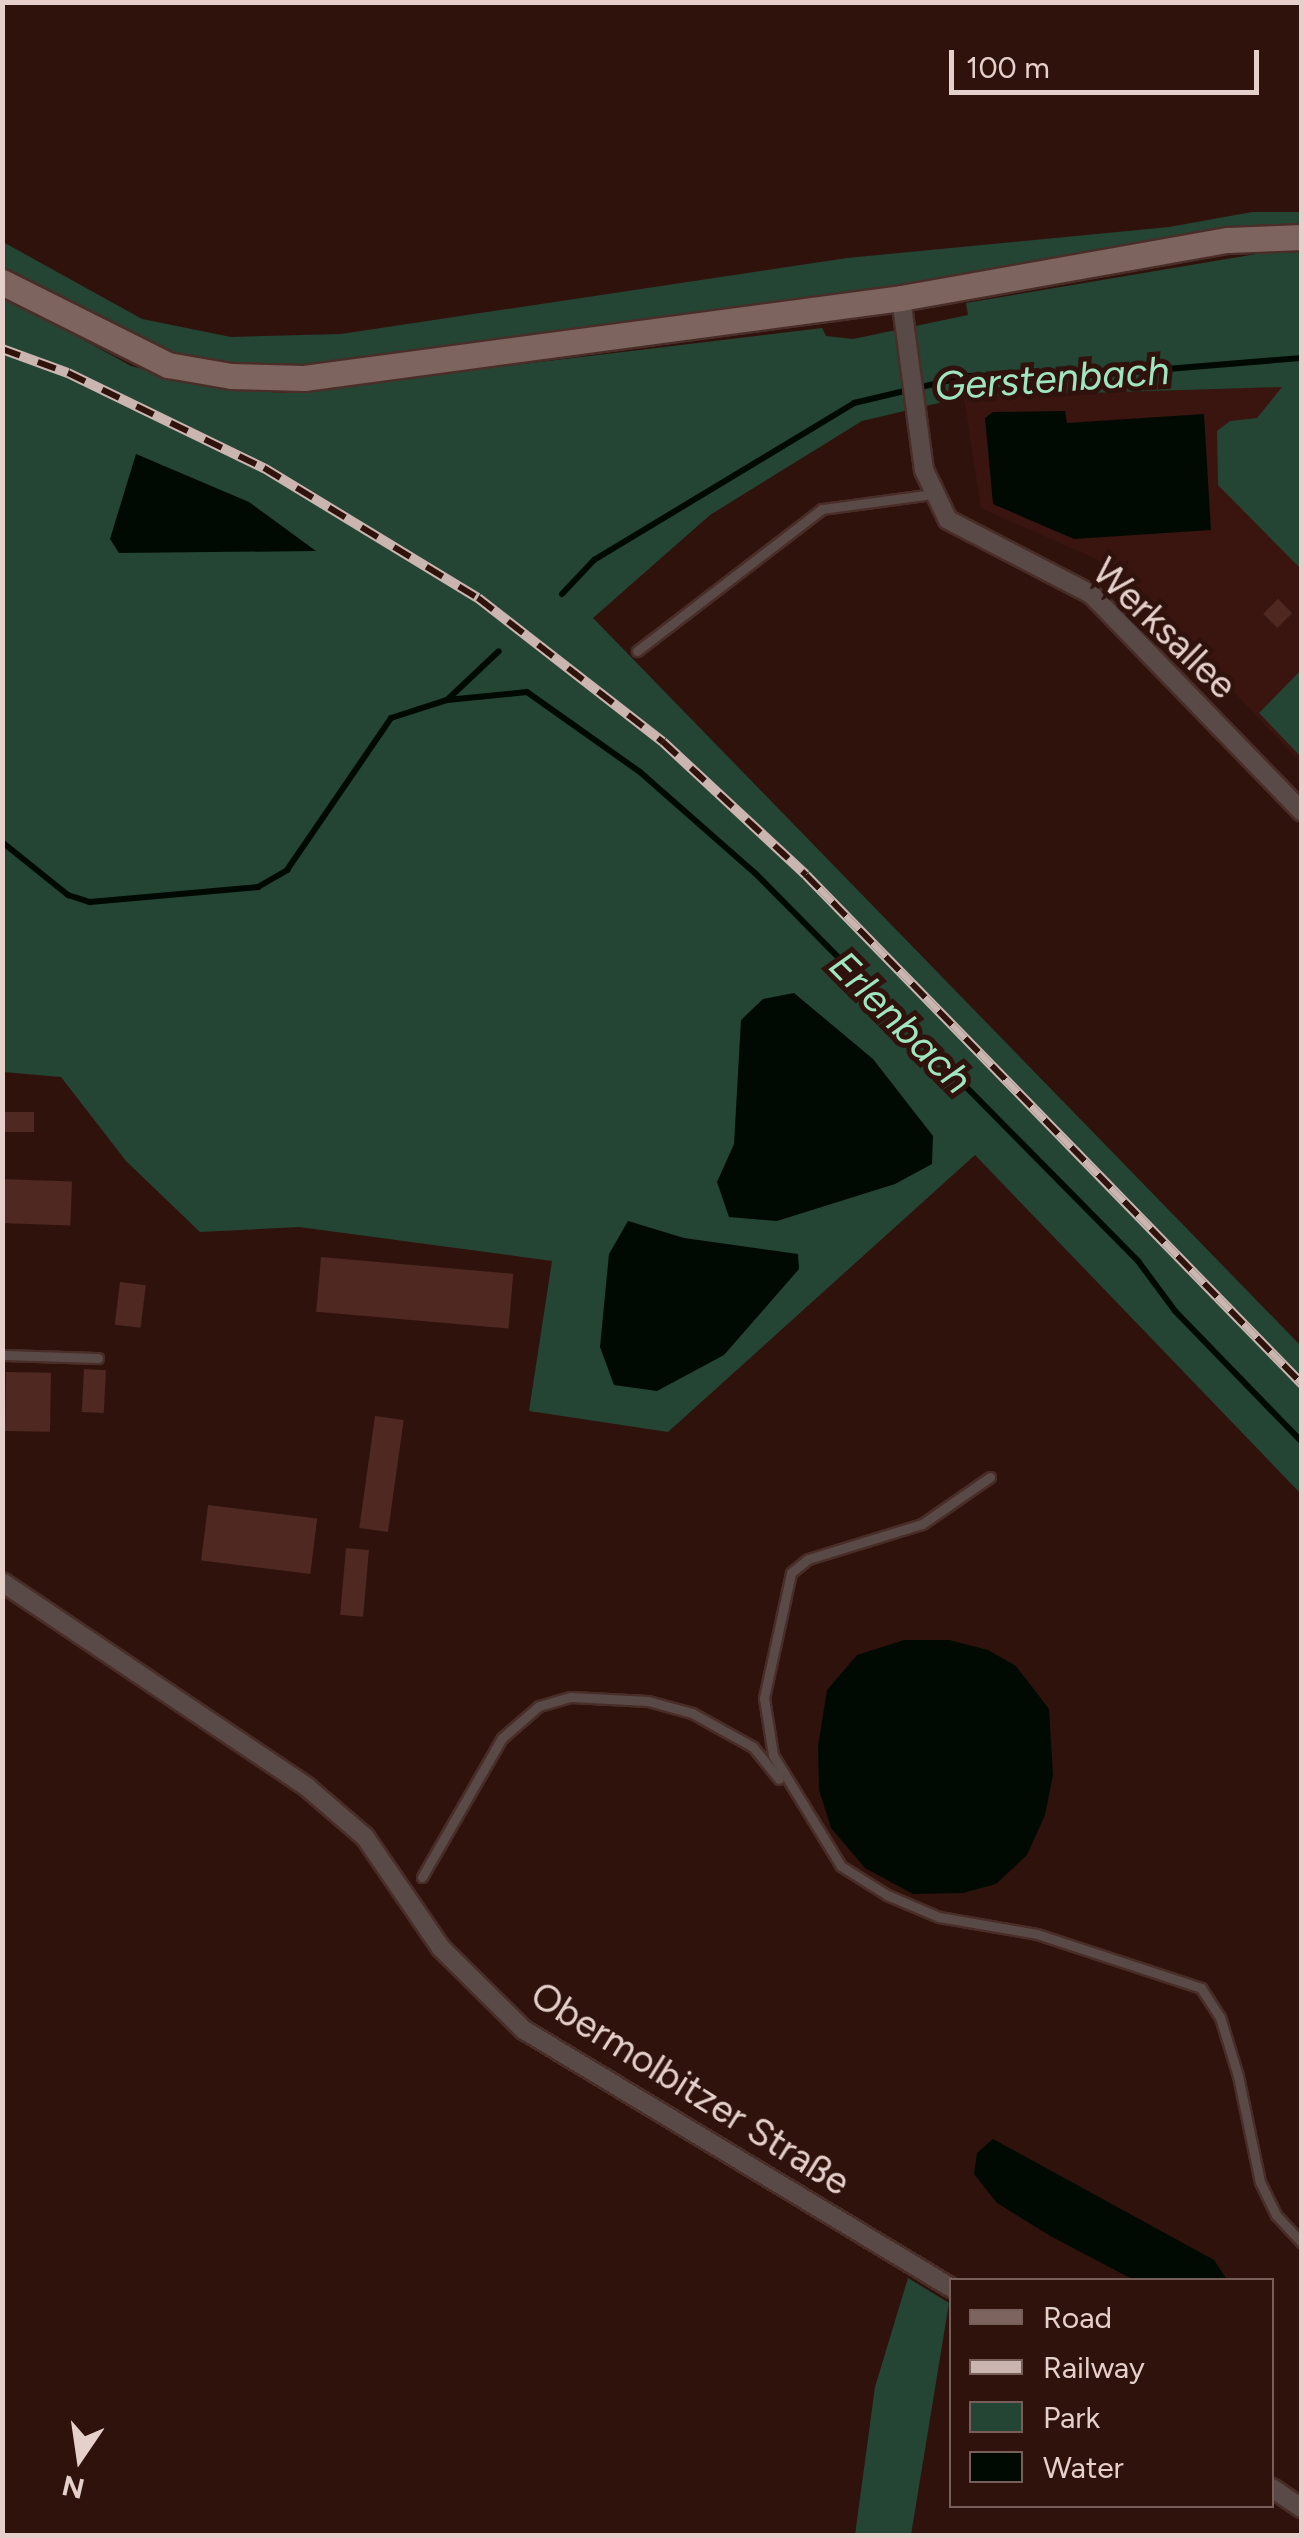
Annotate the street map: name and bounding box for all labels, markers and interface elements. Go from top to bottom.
scale bar [954,30,1264,92]
text: 100 m [966,49,1050,86]
water label: Gerstenbach [933,346,1171,410]
street label: Werksallee [1083,549,1245,709]
water label: Erlenbach [820,941,982,1103]
street label: Obermolbitzer Straße [522,1972,858,2206]
legend [949,2278,1274,2508]
text: Road [1043,2299,1112,2336]
text: Railway [1043,2349,1145,2386]
text: Park [1043,2399,1100,2436]
north arrow [30,2408,130,2508]
text: Water [1043,2449,1124,2486]
text: N [59,2468,88,2506]

